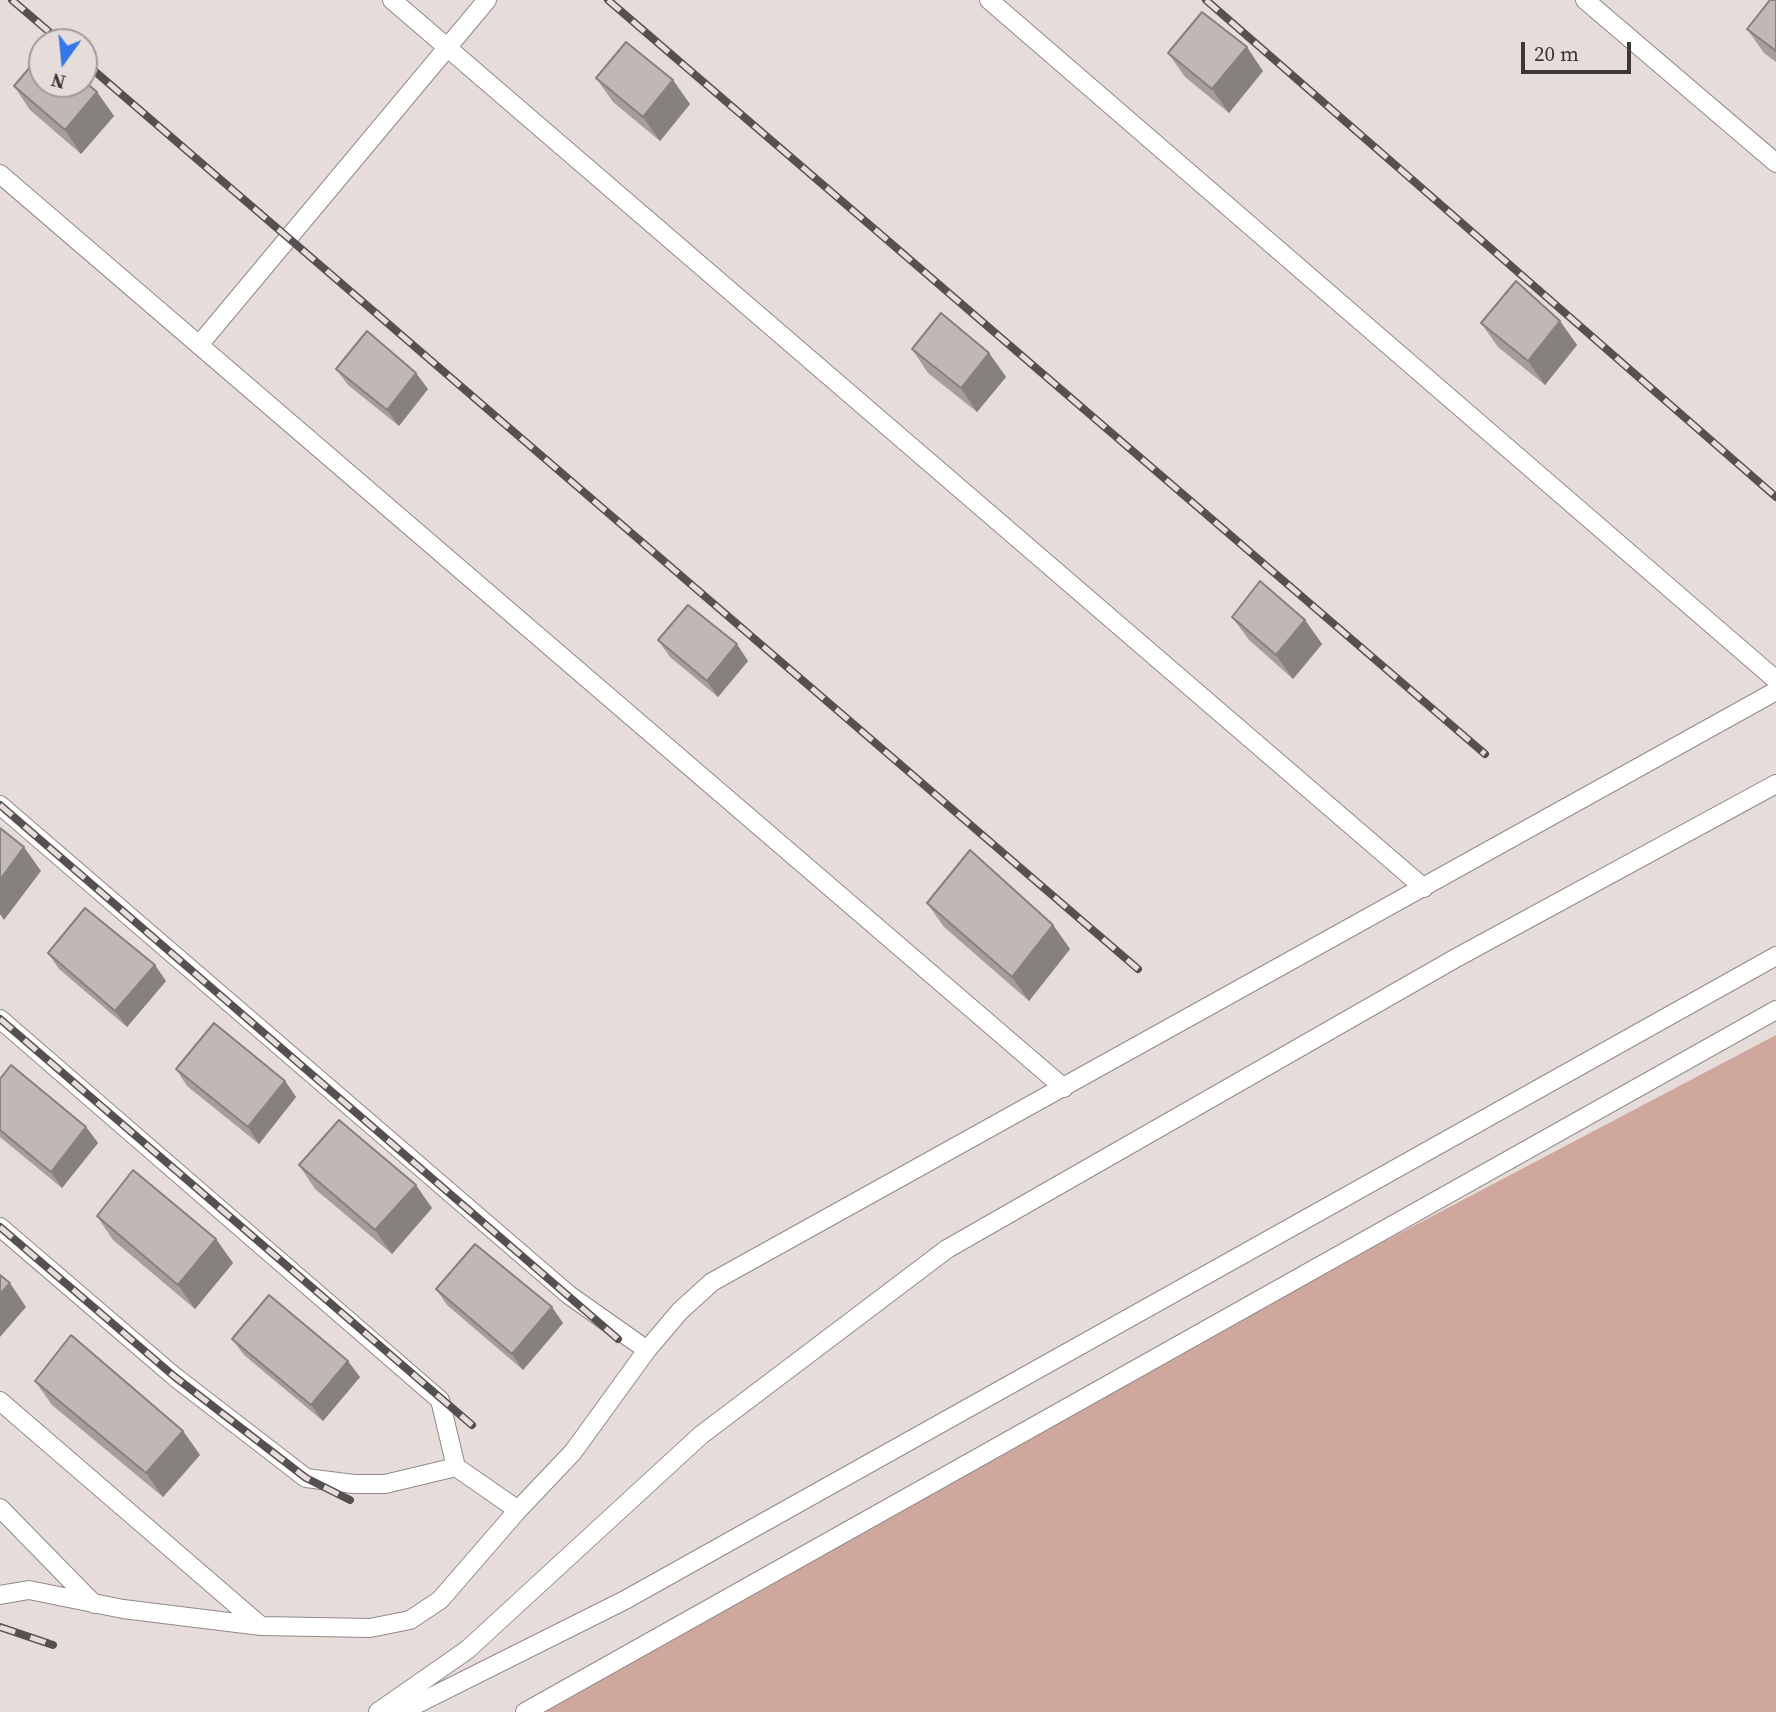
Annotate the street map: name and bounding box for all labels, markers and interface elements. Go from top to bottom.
north arrow [28,28,98,98]
scale bar [1524,28,1634,72]
text: 20 m [1534,39,1579,68]
text: N [48,67,68,96]

